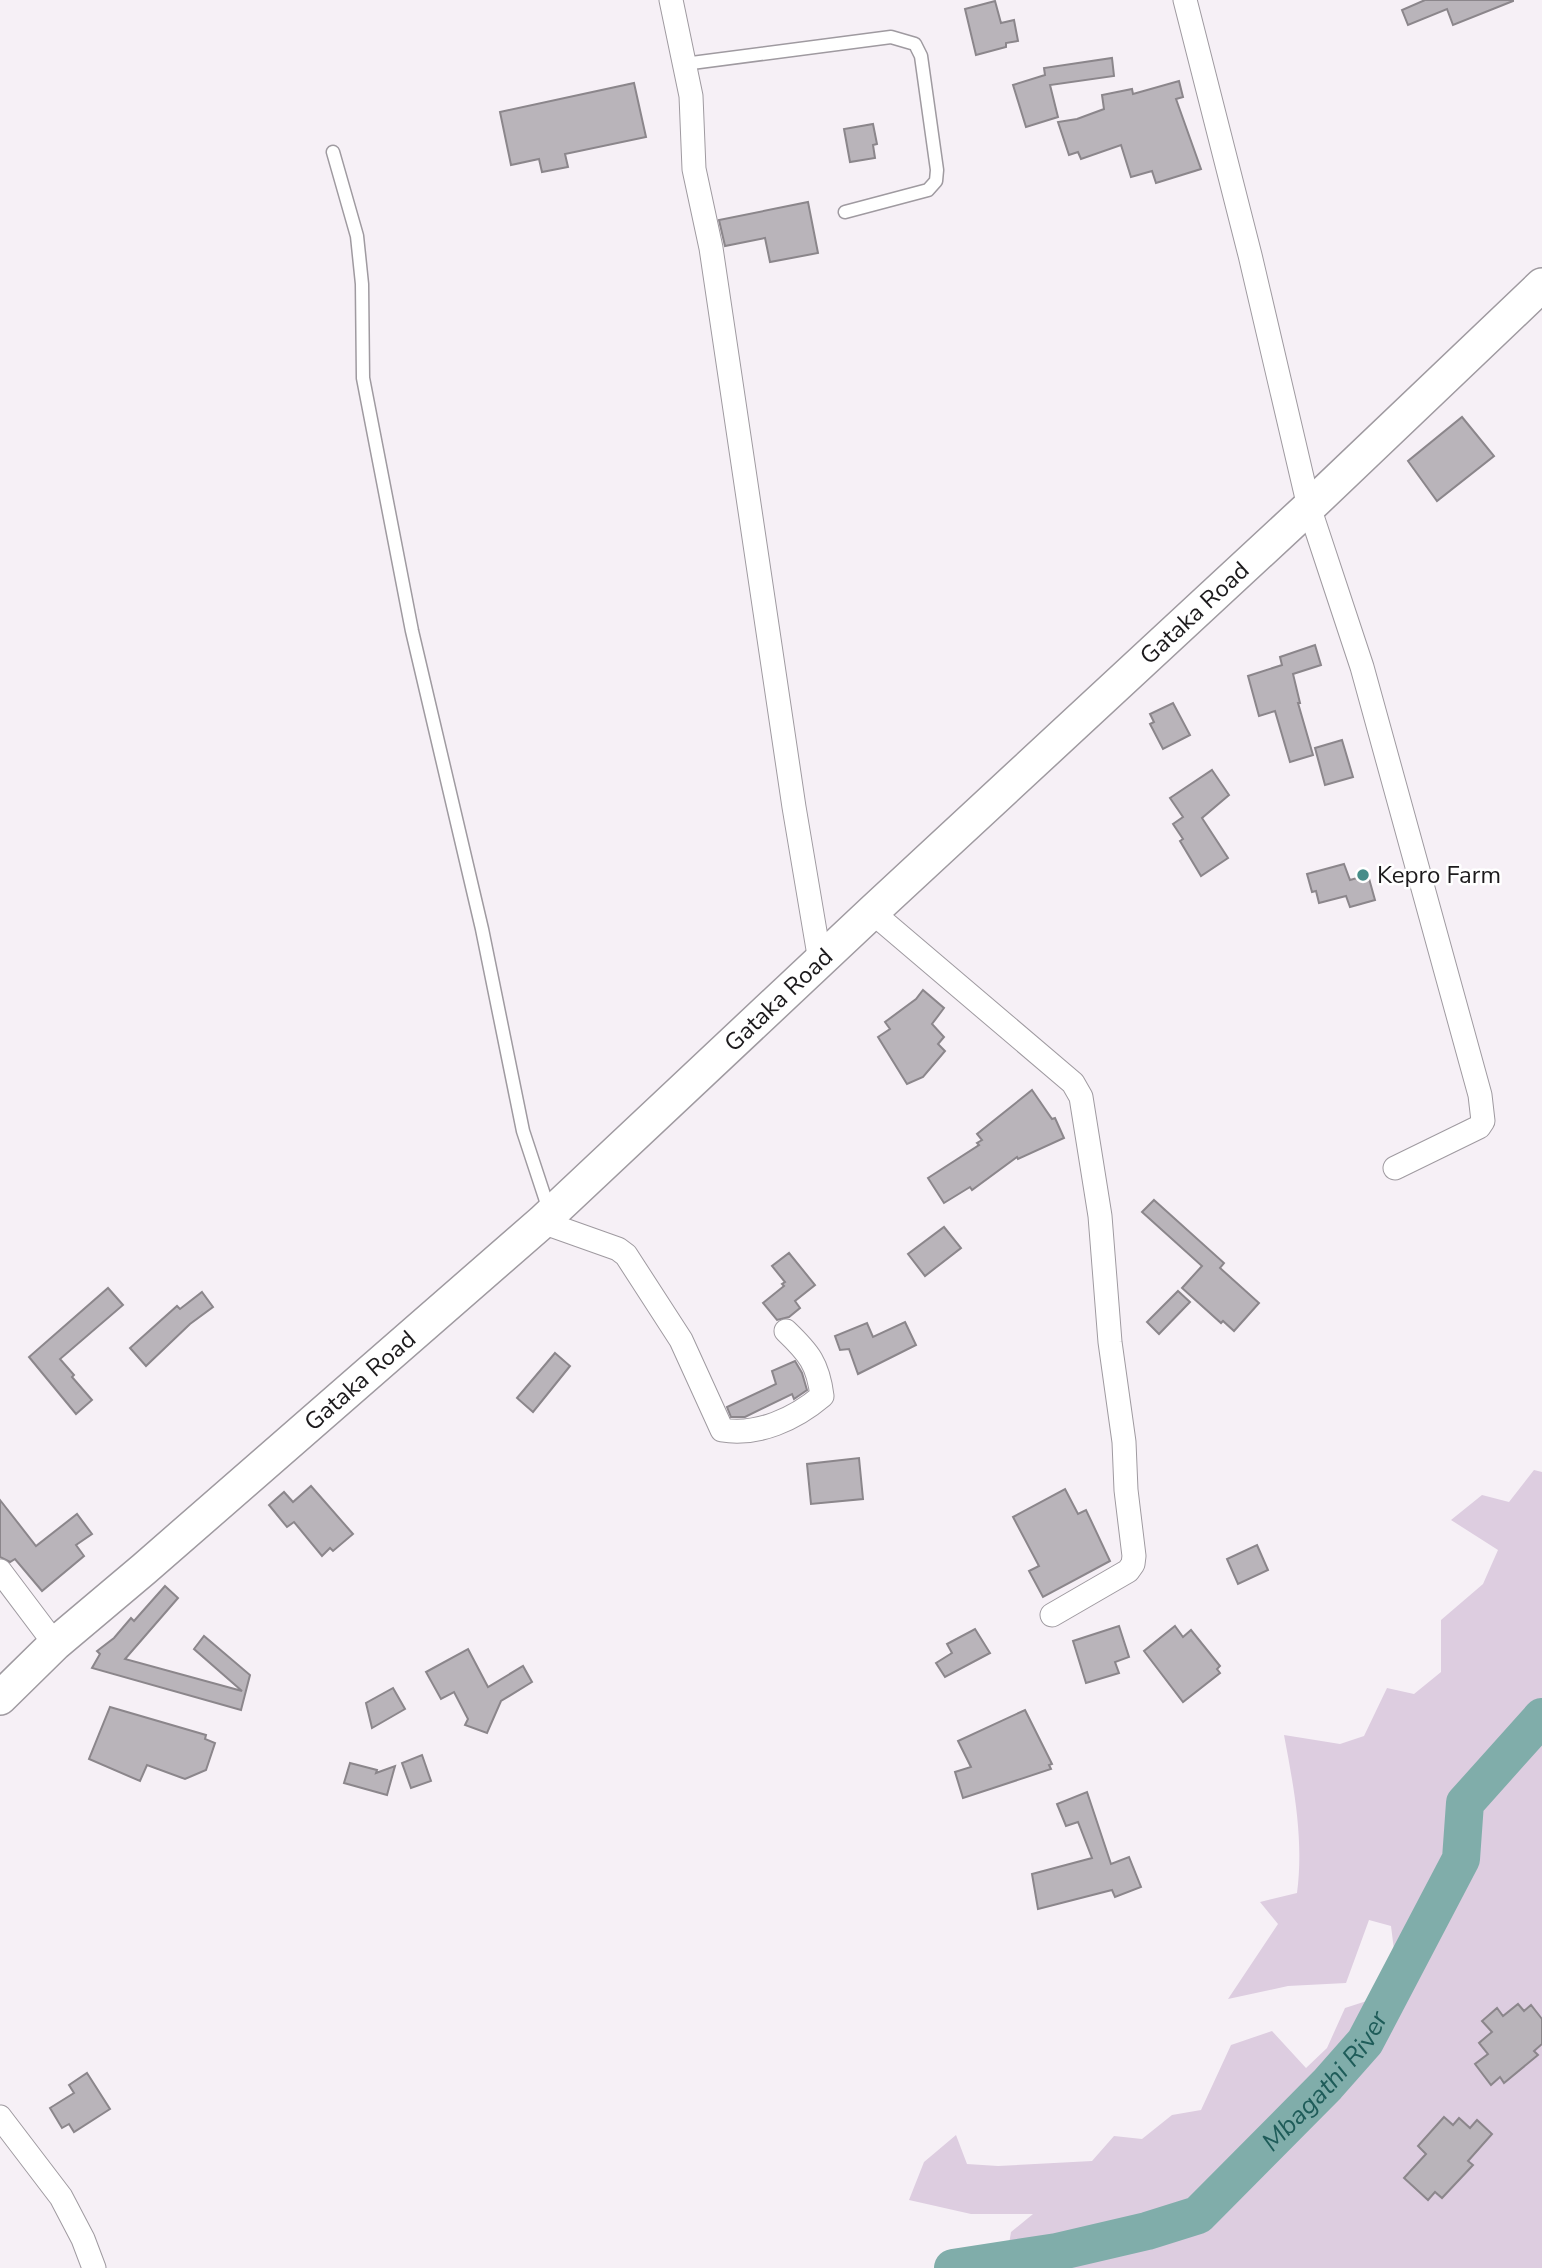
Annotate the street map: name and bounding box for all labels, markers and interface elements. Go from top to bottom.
street label: Gataka Road [1133,554,1256,672]
place label: Kepro Farm [1377,859,1501,891]
marker: Kepro Farm [1355,867,1371,883]
street label: Gataka Road [717,941,840,1059]
street label: Gataka Road [297,1323,422,1438]
water label: Mbagathi River [1254,2004,1396,2159]

